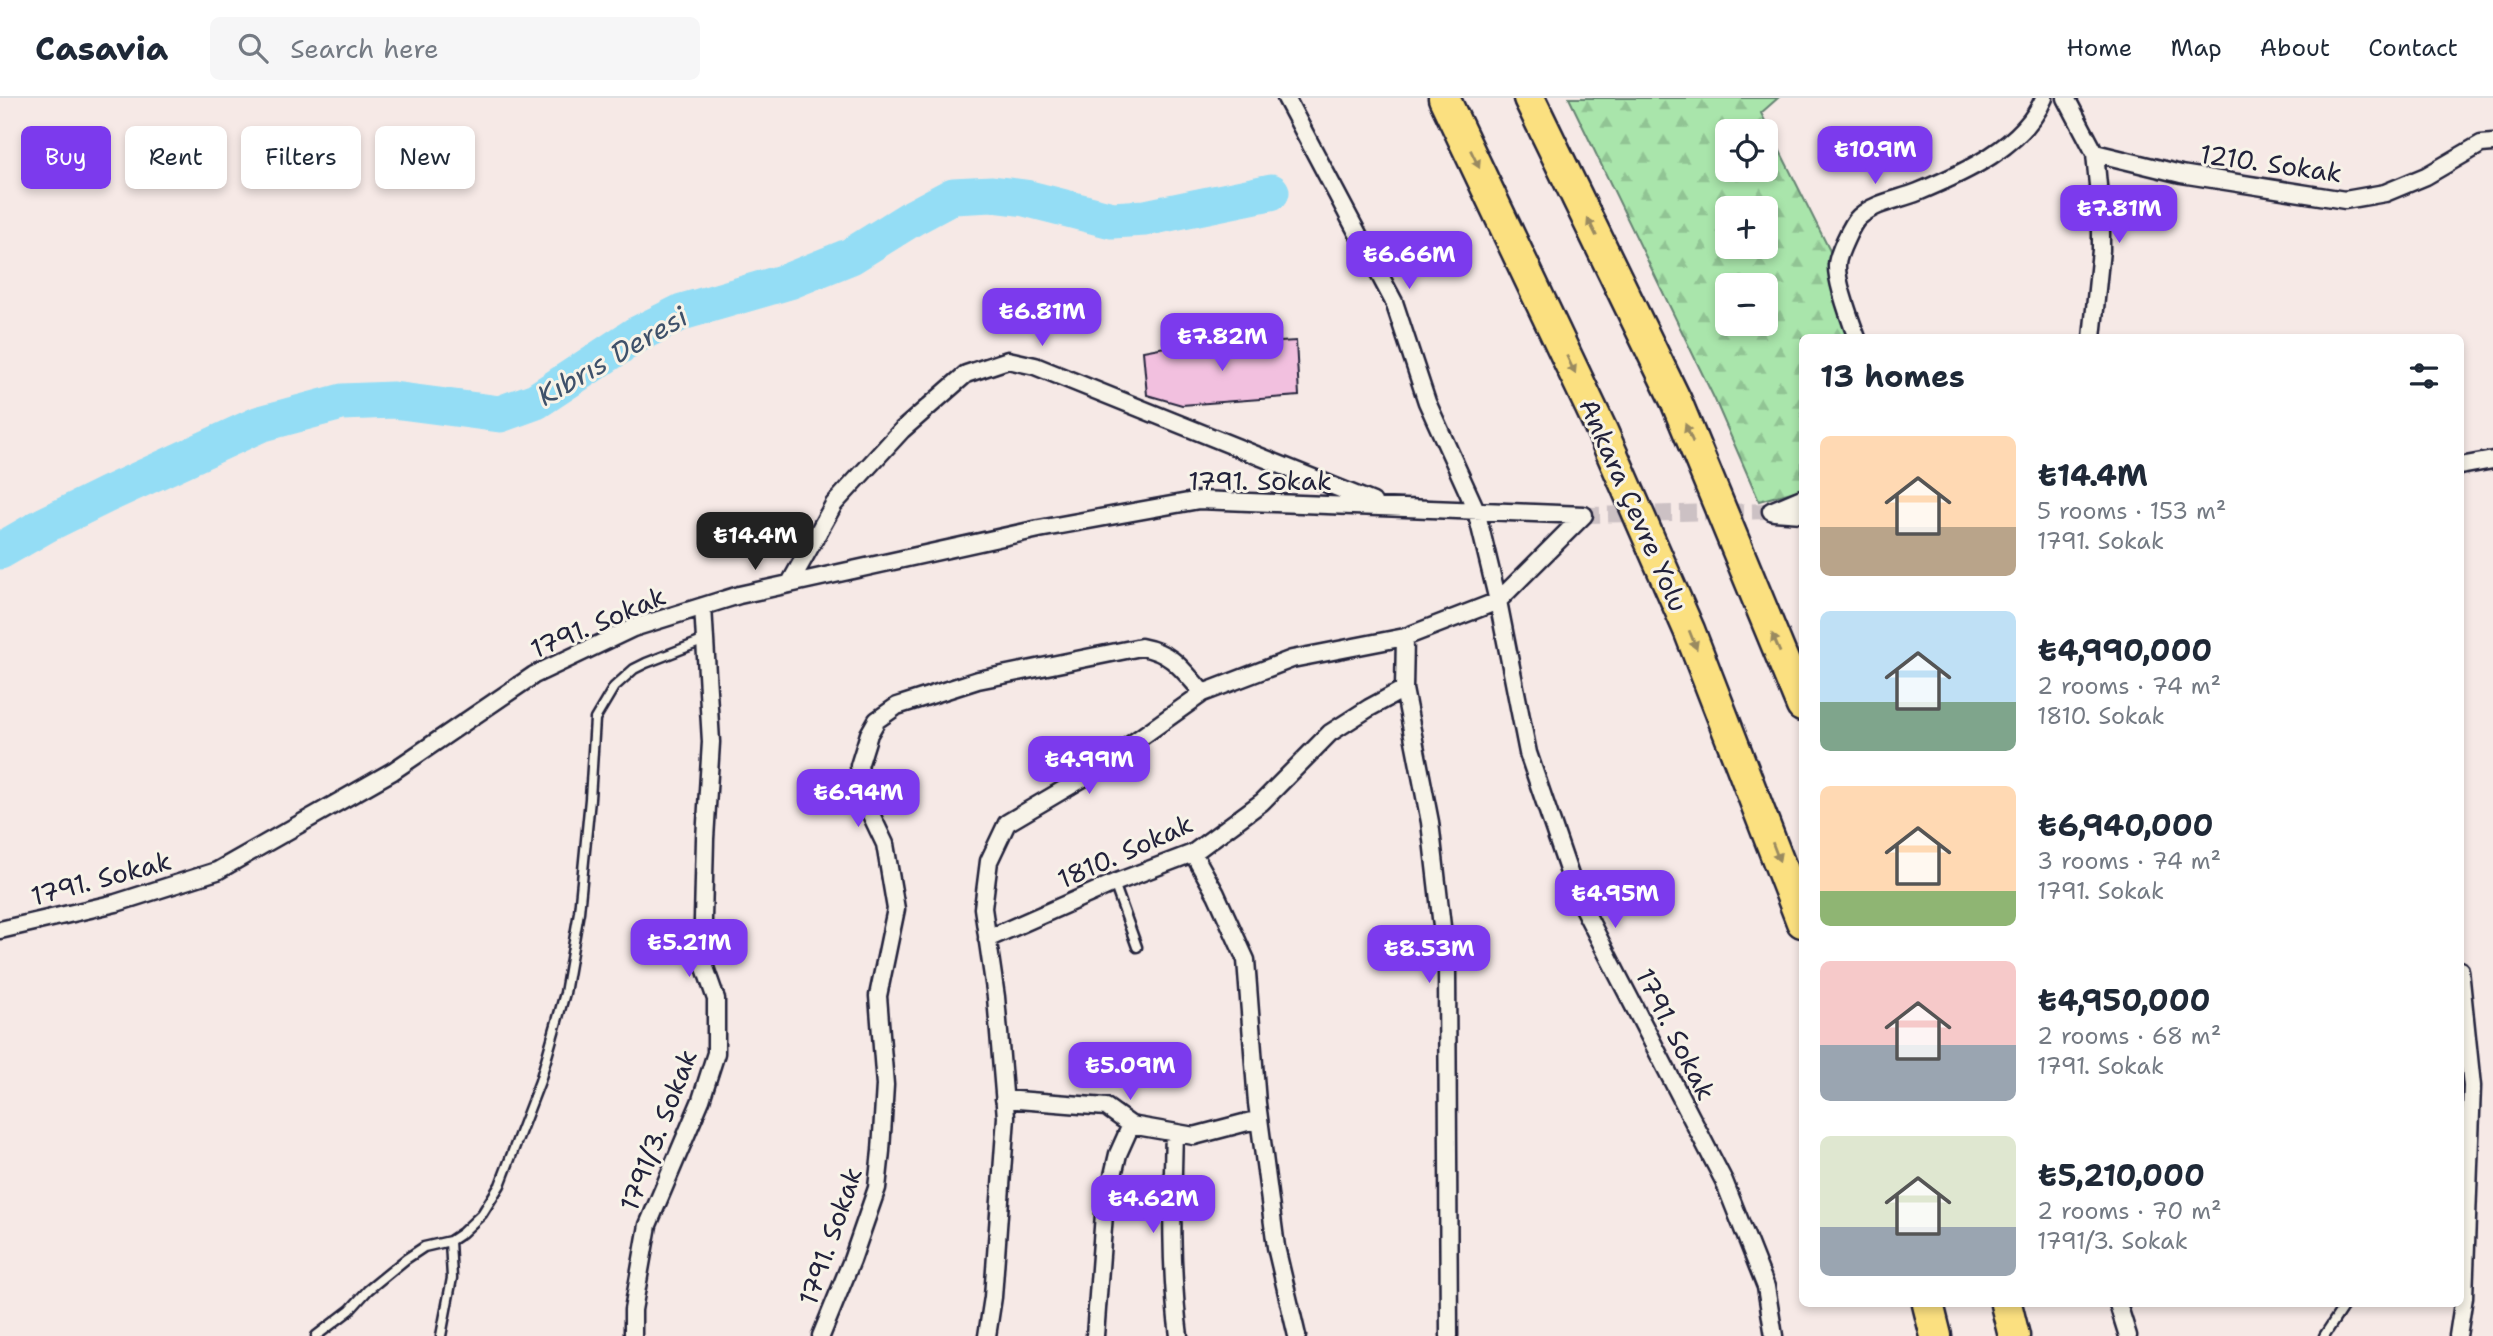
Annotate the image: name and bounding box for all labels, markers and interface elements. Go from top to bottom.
search box [210,17,700,80]
text: Casavia [35,26,168,71]
icon: search [234,29,272,67]
text: Search here [290,31,439,66]
text: Home [2066,32,2132,64]
text: Map [2170,32,2222,64]
text: About [2260,32,2330,64]
text: Contact [2368,32,2458,64]
map controls [1715,119,1778,336]
button: locate [1715,119,1778,182]
chip: Buy [21,126,111,189]
chip: Rent [125,126,227,189]
chip: Filters [241,126,361,189]
chip: New [375,126,475,189]
pin: ₺10.9M [1818,126,1932,186]
text: ₺10.9M [1833,134,1917,164]
street label: 1210. Sokak [2198,136,2344,190]
one-way arrow [1469,149,1480,169]
pin: ₺7.81M [2062,186,2176,245]
text: ₺7.81M [2076,193,2162,223]
button: + [1715,196,1778,259]
one-way arrow [1586,217,1597,237]
pin: ₺6.66M [1352,232,1466,291]
text: ₺6.66M [1362,239,1456,269]
button: − [1715,273,1778,336]
pin: ₺6.81M [985,288,1099,348]
text: ₺6.81M [998,296,1086,326]
water label: Kıbrıs Deresi [530,297,695,414]
pin: ₺7.82M [1165,314,1279,373]
text: ₺7.82M [1176,321,1268,351]
one-way arrow [1565,355,1577,375]
text: 13 homes [1820,356,1965,397]
icon: filters [2405,357,2443,395]
street label: Ankara Çevre Yolu [1571,393,1697,617]
one-way arrow [1683,423,1695,443]
text: ₺14.4M [2037,455,2148,496]
street label: 1791. Sokak [1188,463,1332,498]
icon: home [1876,464,1960,548]
text: 5 rooms · 153 m² [2037,496,2226,526]
pin: ₺14.4M [698,512,812,572]
text: ₺14.4M [713,520,797,550]
text: 1791. Sokak [2037,526,2164,556]
street label: 1791. Sokak [525,578,671,666]
one-way arrow [1688,630,1699,651]
text: ₺4,990,000 [2037,630,2212,671]
one-way arrow [1771,632,1782,653]
icon: home [1876,639,1960,723]
text: 2 rooms · 74 m² [2037,671,2221,701]
text: 1810. Sokak [2037,701,2165,731]
pin: ₺4.99M [1032,736,1146,796]
text: ₺4.99M [1044,744,1134,774]
pin: ₺6.94M [801,770,915,829]
text: ₺6.94M [813,777,903,807]
text: ₺6,940,000 [2037,805,2214,846]
street label: 1810. Sokak [1052,806,1198,896]
icon: home [1876,814,1960,898]
one-way arrow [1771,842,1782,863]
street label: 1791. Sokak [27,843,175,913]
text: 3 rooms · 74 m² [2037,846,2221,876]
pin: ₺4.95M [1558,870,1672,930]
text: 1791. Sokak [2037,876,2164,906]
text: ₺4.95M [1571,878,1659,908]
pin: ₺5.21M [632,920,746,979]
pin: ₺8.53M [1372,926,1486,985]
text: ₺5.21M [647,927,731,957]
text: ₺8.53M [1383,933,1475,963]
street label: 1791. Sokak [1628,962,1724,1106]
text: ₺4,950,000 [2037,980,2211,1021]
icon: home [1876,989,1960,1073]
text: 2 rooms · 68 m² [2037,1021,2221,1051]
pin: ₺5.09M [1073,1042,1187,1102]
street label: 1791/3. Sokak [611,1044,705,1216]
text: ₺5.09M [1084,1050,1176,1080]
text: 1791. Sokak [2037,1051,2164,1081]
text: ₺5,210,000 [2037,1155,2205,1196]
street label: 1791. Sokak [790,1162,870,1310]
icon: home [1876,1164,1960,1248]
pin: ₺4.62M [1096,1176,1210,1235]
text: ₺4.62M [1107,1183,1199,1213]
text: 2 rooms · 70 m² [2037,1196,2222,1226]
text: 1791/3. Sokak [2037,1226,2188,1256]

